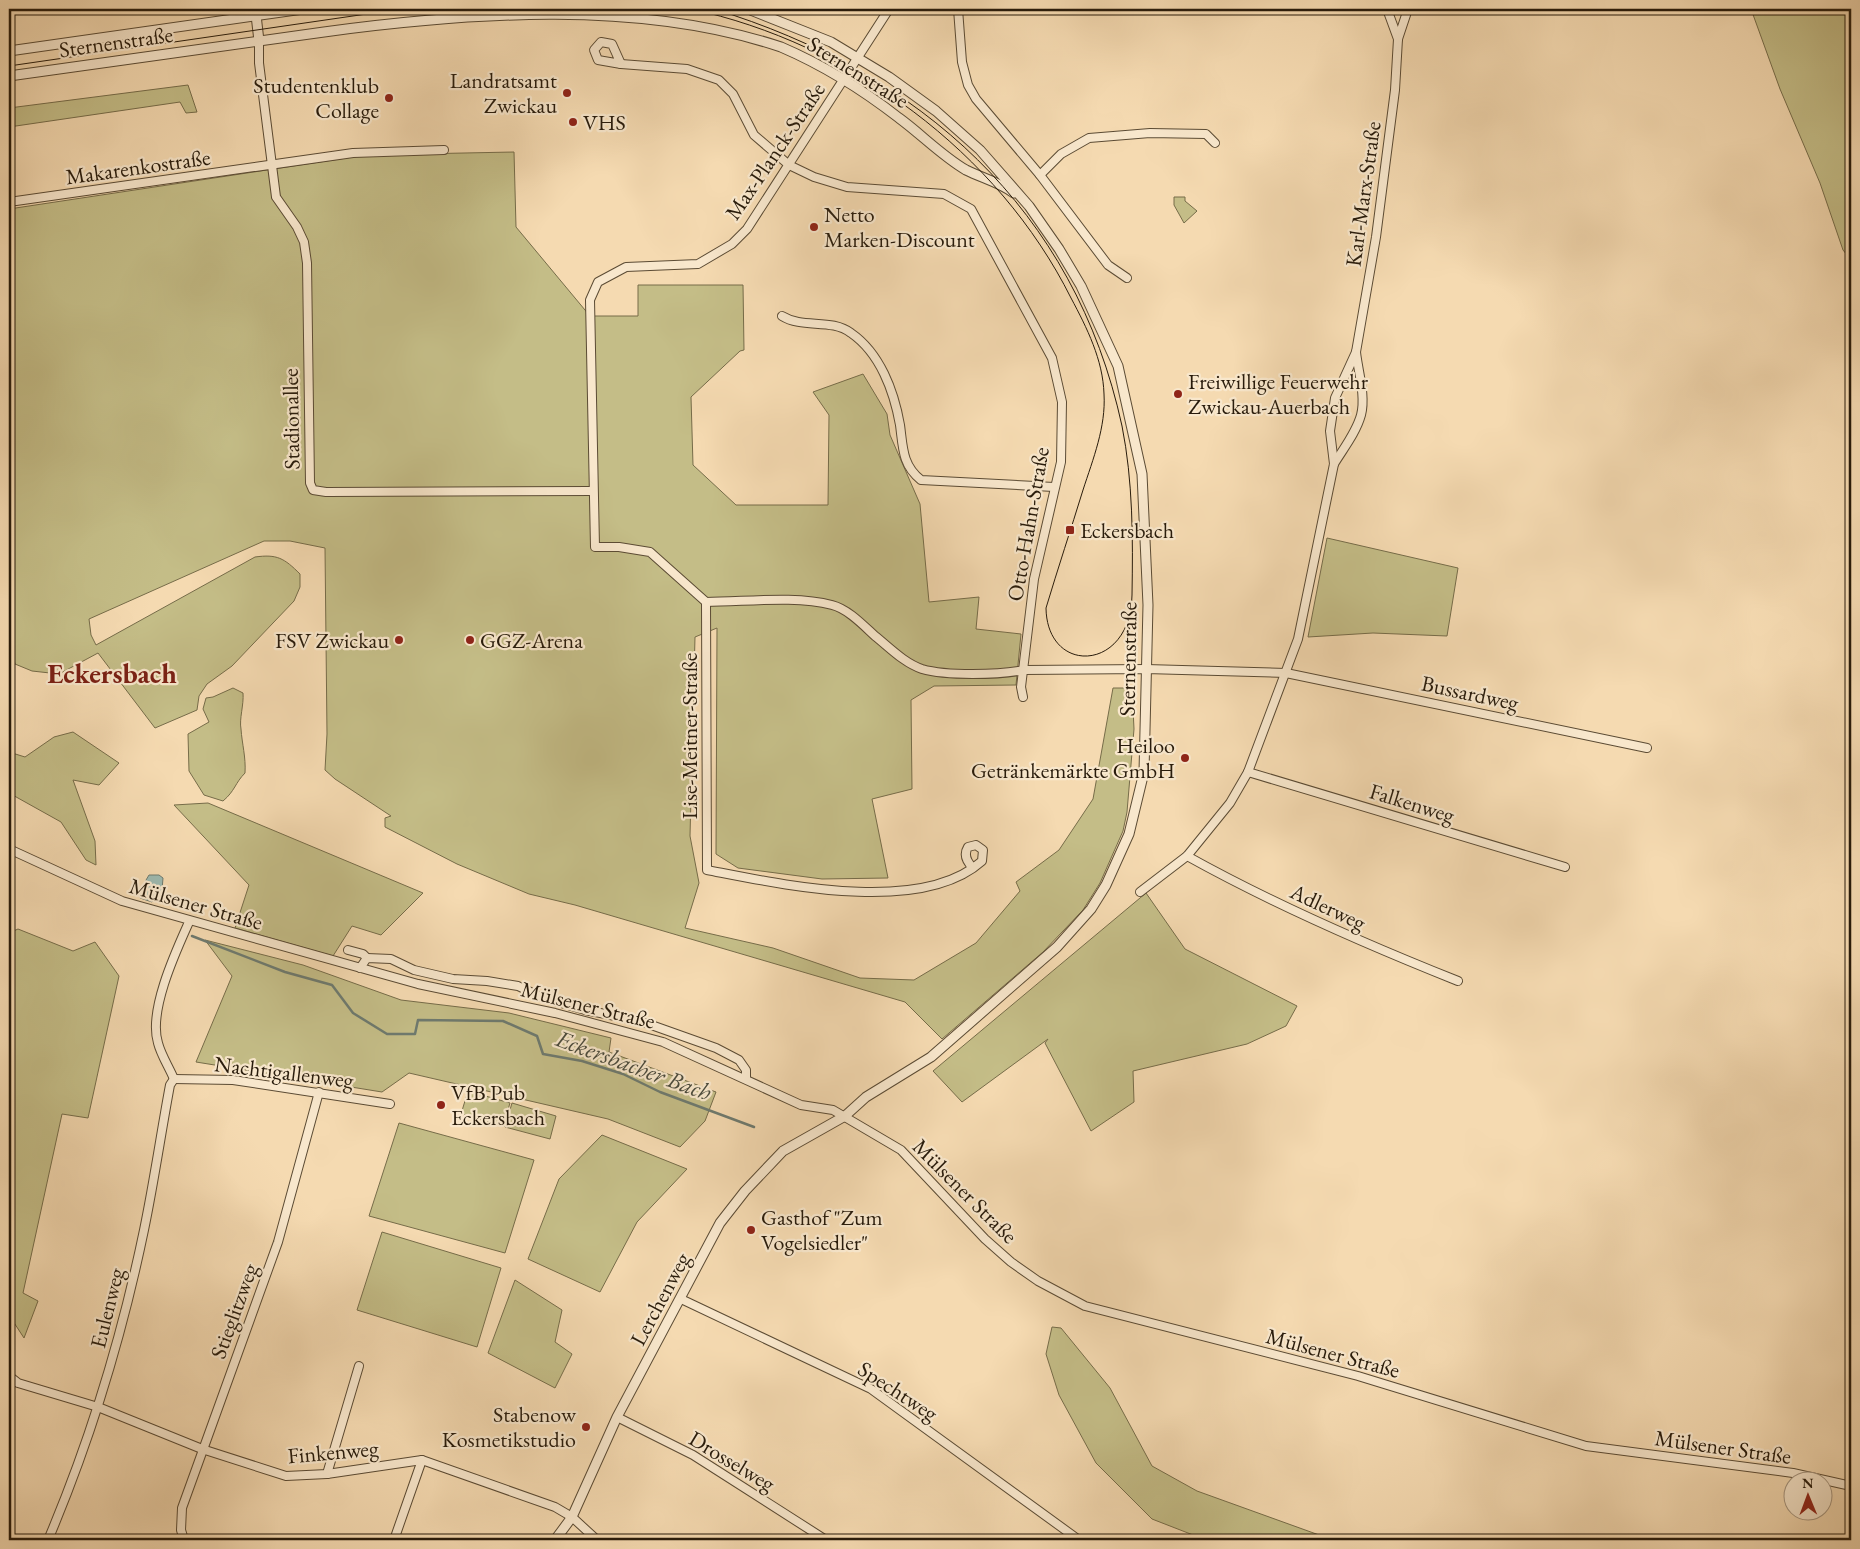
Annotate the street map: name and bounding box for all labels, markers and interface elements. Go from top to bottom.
street label: Sternenstraße [57,20,175,64]
street label: Sternenstraße [802,29,915,115]
place label: Landratsamt Zwickau [450,66,557,120]
place label: Studentenklub Collage [253,71,379,125]
street label: Max-Planck-Straße [718,76,832,225]
marker: Landratsamt Zwickau [561,87,573,99]
marker: Studentenklub Collage [383,92,395,104]
place label: VHS [583,108,626,137]
marker: VHS [567,116,579,128]
street label: Karl-Marx-Straße [1338,119,1388,268]
street label: Makarenkostraße [64,142,213,192]
place label: Netto Marken-Discount [824,200,975,254]
marker: Netto Marken-Discount [808,221,820,233]
place label: Freiwillige Feuerwehr Zwickau-Auerbach [1188,367,1369,421]
street label: Stadionallee [276,368,306,470]
marker: Freiwillige Feuerwehr Zwickau-Auerbach [1172,388,1184,400]
street label: Otto-Hahn-Straße [1000,444,1056,603]
place label: Eckersbach [1080,516,1174,545]
marker: Eckersbach [1064,524,1076,536]
street label: Sternenstraße [1113,601,1144,717]
place label: FSV Zwickau [275,626,389,655]
place label: GGZ-Arena [480,626,583,655]
marker: FSV Zwickau [393,634,405,646]
marker: GGZ-Arena [464,634,476,646]
street label: Lise-Meitner-Straße [675,652,704,819]
district label: Eckersbach [47,655,177,691]
street label: Bussardweg [1419,669,1522,718]
place label: Heiloo Getränkemärkte GmbH [971,731,1175,785]
marker: Heiloo Getränkemärkte GmbH [1179,752,1191,764]
street label: Falkenweg [1366,776,1458,830]
street label: Mülsener Straße [126,871,266,937]
street label: Adlerweg [1285,876,1371,937]
street label: Mülsener Straße [518,974,659,1036]
water label: Eckersbacher Bach [551,1022,716,1108]
street label: Nachtigallenweg [213,1049,356,1095]
place label: VfB Pub Eckersbach [451,1078,545,1132]
marker: VfB Pub Eckersbach [435,1099,447,1111]
street label: Mülsener Straße [906,1132,1024,1250]
place label: Gasthof "Zum Vogelsiedler" [761,1203,883,1257]
marker: Gasthof "Zum Vogelsiedler" [745,1224,757,1236]
street label: Lerchenweg [623,1247,697,1351]
street label: Stieglitzweg [203,1259,265,1363]
street label: Eulenweg [83,1264,131,1351]
street label: Mülsener Straße [1263,1321,1403,1385]
street label: Spechtweg [852,1354,944,1428]
place label: Stabenow Kosmetikstudio [442,1400,577,1454]
marker: Stabenow Kosmetikstudio [580,1421,592,1433]
street label: Mülsener Straße [1653,1423,1793,1471]
street label: Drosselweg [684,1424,781,1498]
street label: Finkenweg [286,1434,380,1470]
north arrow [1782,1472,1832,1522]
text: N [1802,1474,1814,1492]

